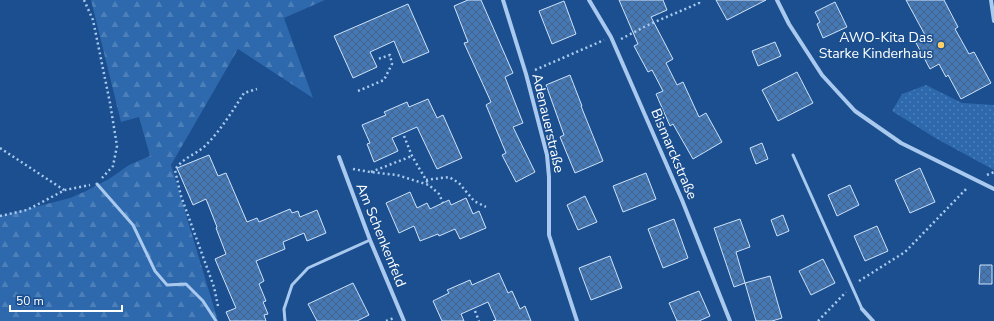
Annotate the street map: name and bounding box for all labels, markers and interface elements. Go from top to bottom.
place label: AWO-Kita Das Starke Kinderhaus [819,28,933,63]
marker: AWO-Kita Das Starke Kinderhaus [936,40,946,50]
street label: Adenauerstraße [527,71,569,175]
street label: Bismarckstraße [646,106,702,202]
street label: Am Schenkenfeld [351,180,411,290]
scale bar [10,287,122,313]
text: 50 m [16,293,44,309]

